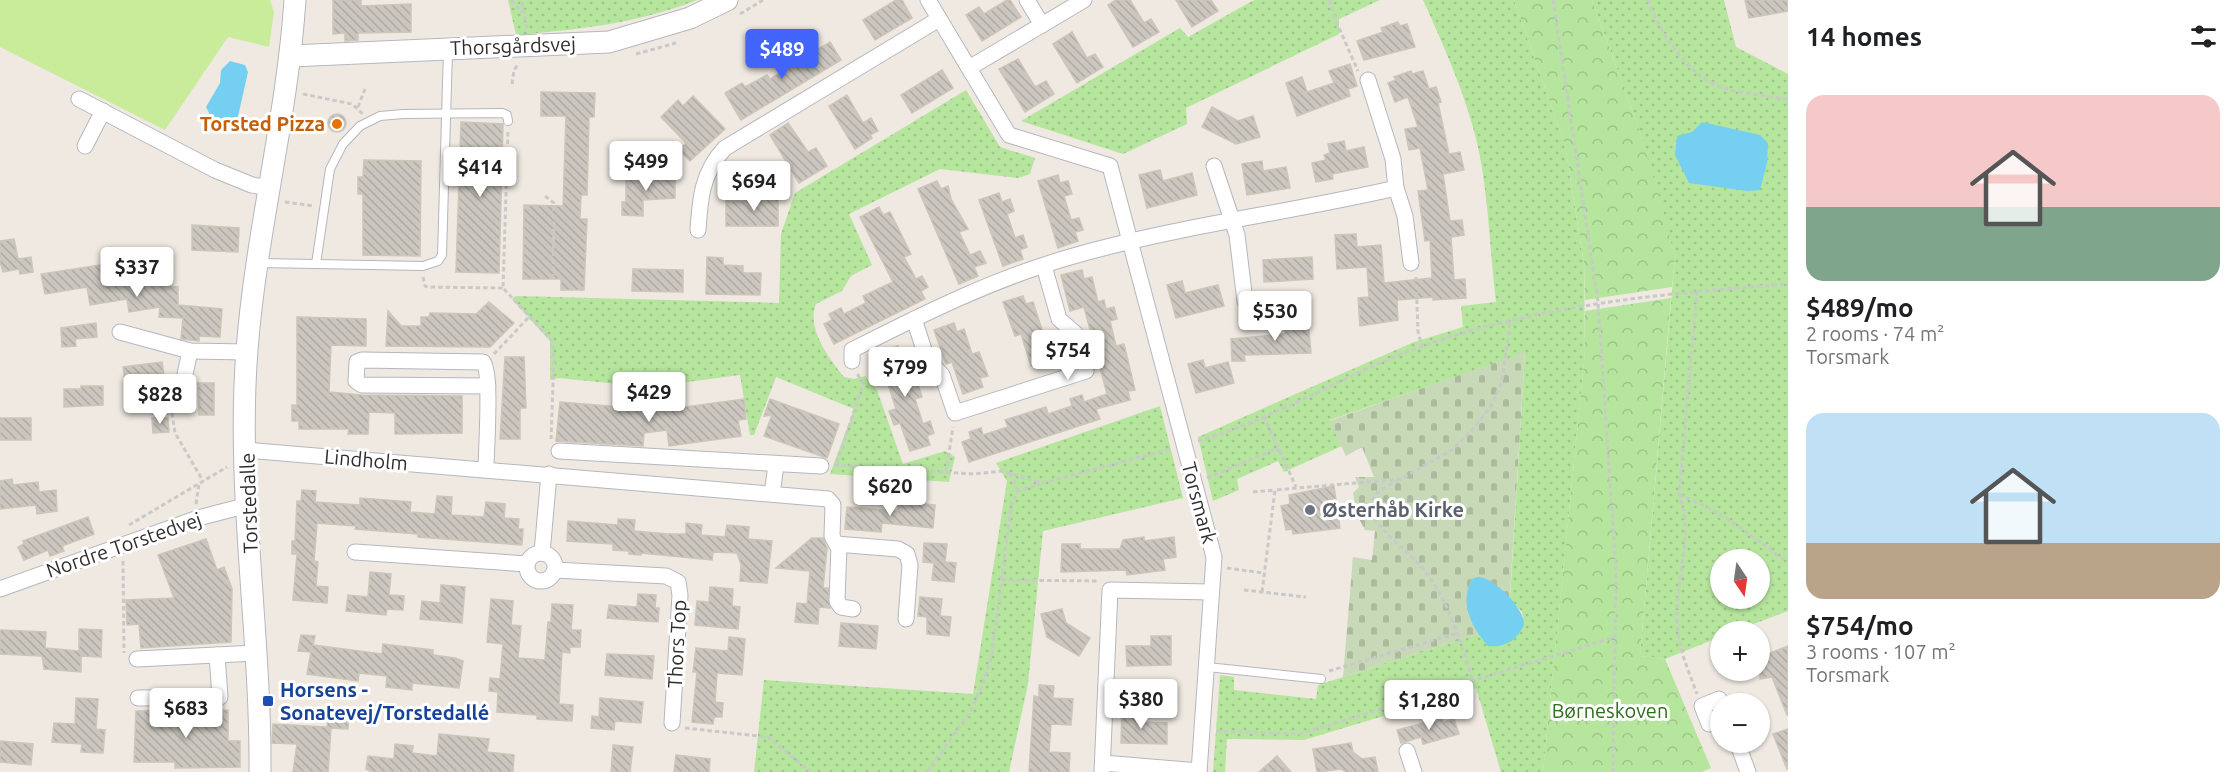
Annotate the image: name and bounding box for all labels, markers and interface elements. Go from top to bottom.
icon: filters [2187,20,2220,53]
text: 14 homes [1806,22,1922,51]
pin: $489 [746,29,818,80]
street label: Thorsgårdsvej [450,32,576,59]
text: $489 [759,37,805,60]
place label: Torsted Pizza [200,112,325,135]
marker: Torsted Pizza [330,117,344,131]
icon: home [1959,134,2067,242]
pin: $499 [610,141,682,192]
pin: $414 [444,147,516,198]
text: $499 [623,149,669,172]
text: $414 [457,155,503,178]
pin: $694 [718,161,790,212]
text: $694 [731,169,777,192]
pin: $337 [101,247,173,298]
text: $337 [114,255,160,278]
pin: $530 [1239,291,1311,342]
text: $489/mo [1806,293,1914,322]
text: $530 [1252,299,1298,322]
text: 2 rooms · 74 m² [1806,322,1944,345]
pin: $754 [1032,330,1104,381]
text: $754 [1045,338,1091,361]
text: Torsmark [1806,345,1889,368]
pin: $799 [869,347,941,398]
text: $799 [882,355,928,378]
pin: $429 [613,372,685,423]
pin: $828 [124,374,196,425]
text: $429 [626,380,672,403]
text: $828 [137,382,183,405]
street label: Lindholm [323,444,409,475]
street label: Torstedalle [235,452,262,554]
icon: home [1959,452,2067,560]
street label: Torsmark [1178,460,1221,546]
pin: $620 [854,466,926,517]
text: $620 [867,474,913,497]
place label: Østerhåb Kirke [1322,498,1464,521]
marker: Østerhåb Kirke [1303,503,1317,517]
street label: Nordre Torstedvej [43,507,205,582]
north arrow [1710,549,1770,609]
map controls [1710,549,1770,753]
street label: Thors Top [663,599,690,689]
text: $754/mo [1806,611,1914,640]
button: + [1710,621,1770,681]
text: 3 rooms · 107 m² [1806,640,1956,663]
text: Torsmark [1806,663,1889,686]
place label: Horsens - Sonatevej/Torstedallé [280,678,489,724]
pin: $380 [1105,679,1177,730]
pin: $1,280 [1380,680,1478,731]
text: $380 [1118,687,1164,710]
pin: $683 [150,688,222,739]
text: $1,280 [1398,688,1460,711]
button: − [1710,693,1770,753]
marker: Horsens - Sonatevej/Torstedallé [261,694,275,708]
text: $683 [163,696,209,719]
park label: Børneskoven [1552,699,1668,722]

